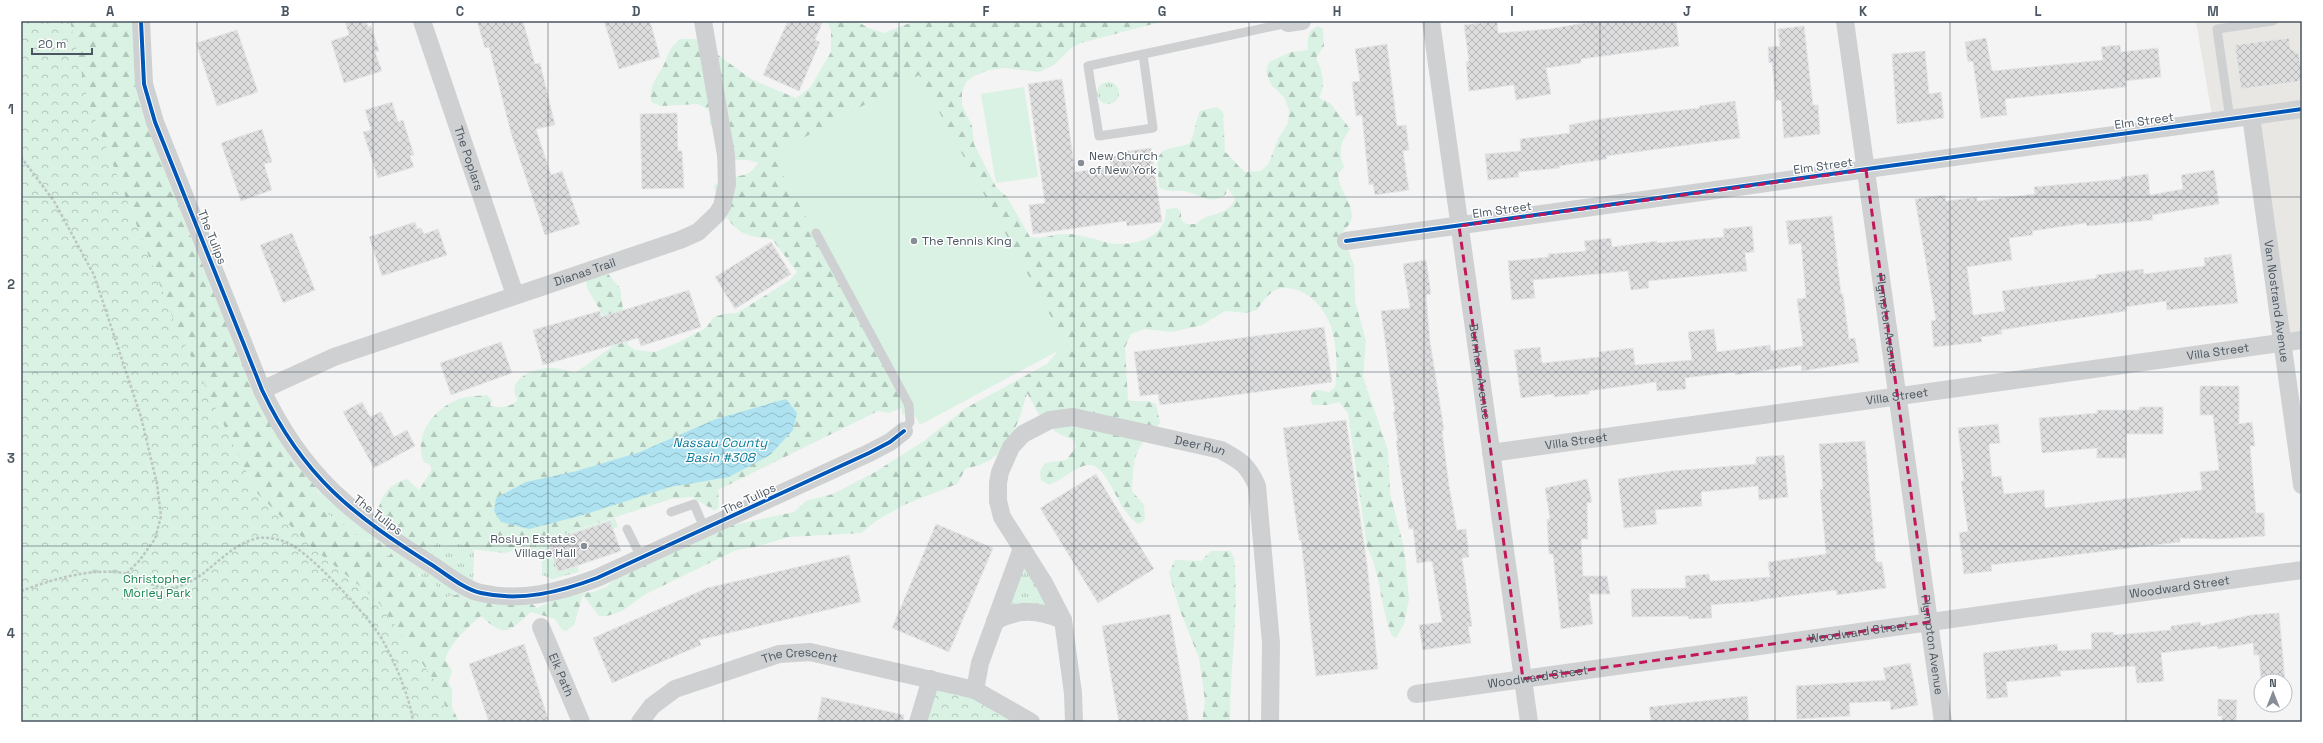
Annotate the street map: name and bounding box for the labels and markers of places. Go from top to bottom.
place label: New Church of New York [1089,148,1158,178]
marker: New Church of New York [1076,158,1086,168]
place label: The Tennis King [922,233,1012,249]
marker: The Tennis King [909,236,919,246]
place label: Roslyn Estates Village Hall [490,531,576,561]
marker: Roslyn Estates Village Hall [579,541,589,551]

